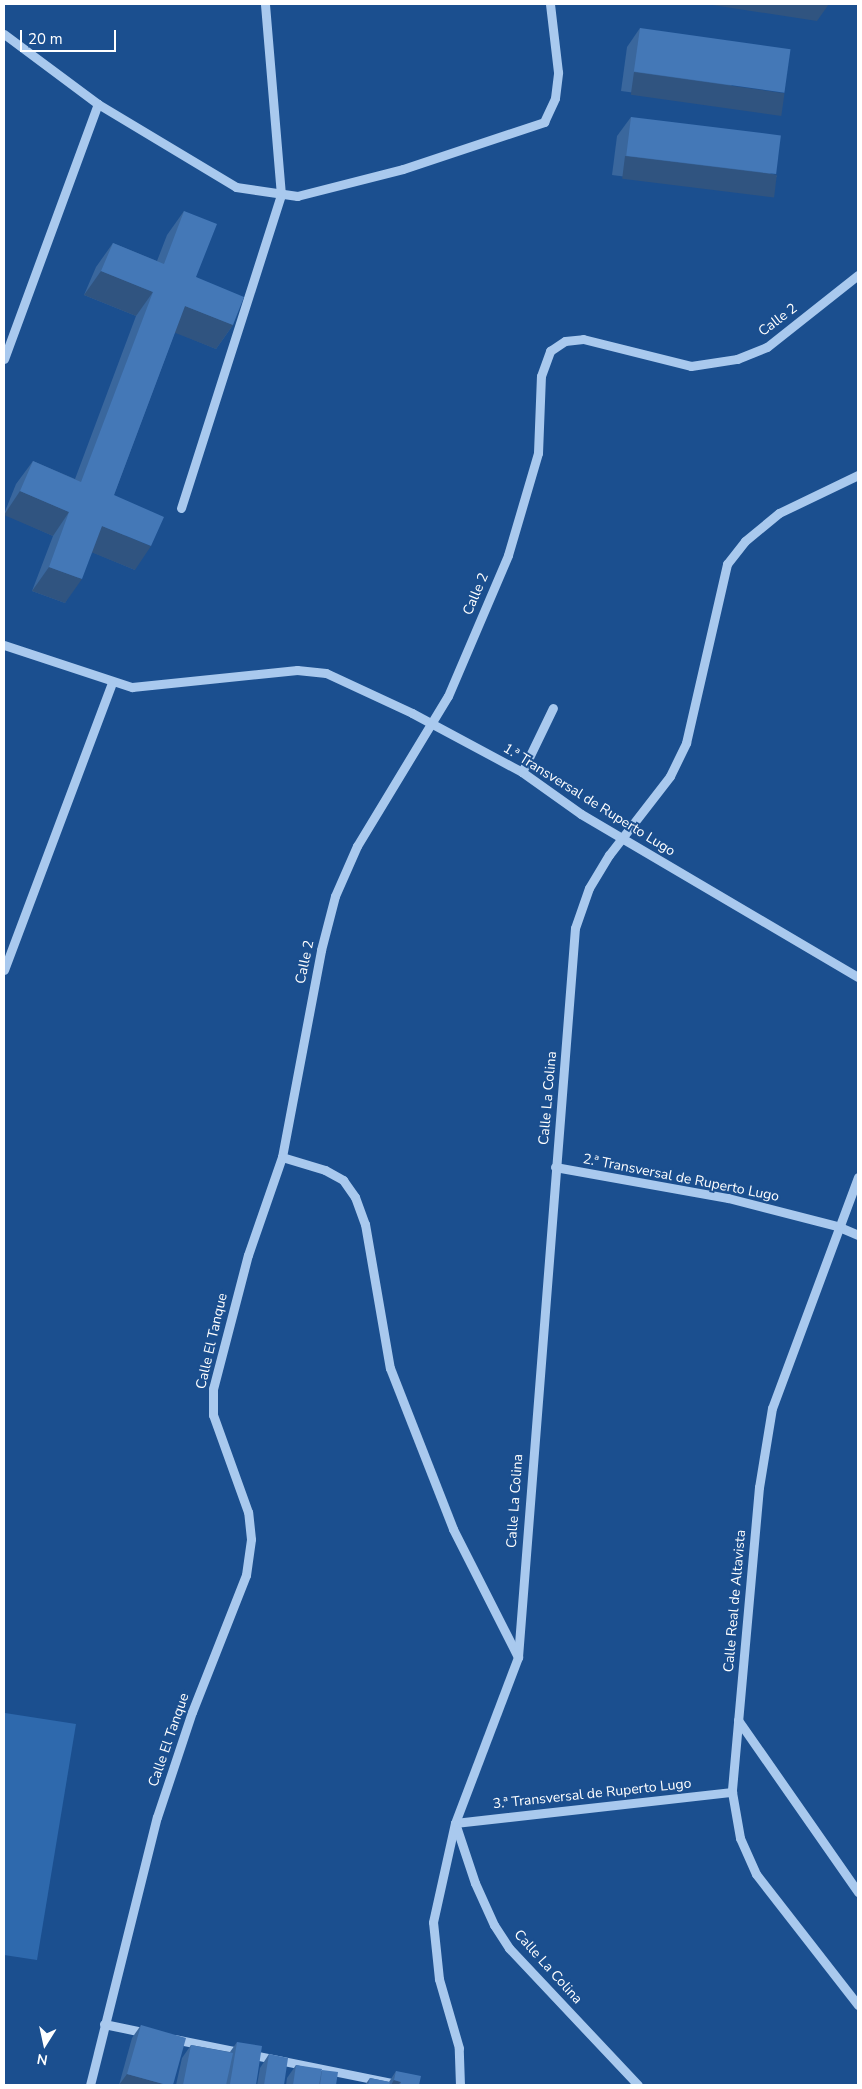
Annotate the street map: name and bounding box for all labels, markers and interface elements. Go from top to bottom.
scale bar [22,20,119,52]
text: 20 m [28,29,63,49]
street label: Calle 2 [755,300,801,340]
street label: Calle 2 [460,570,492,618]
street label: 1.ª Transversal de Ruperto Lugo [500,740,678,860]
street label: Calle 2 [292,939,318,985]
street label: Calle La Colina [536,1050,560,1146]
street label: 2.ª Transversal de Ruperto Lugo [581,1151,781,1205]
street label: Calle El Tanque [193,1291,231,1391]
street label: Calle La Colina [503,1454,527,1548]
street label: Calle Real de Altavista [720,1529,750,1673]
street label: Calle El Tanque [145,1691,193,1789]
street label: 3.ª Transversal de Ruperto Lugo [492,1775,692,1813]
street label: Calle La Colina [510,1926,586,2008]
north arrow [20,2019,70,2069]
text: N [36,2049,49,2070]

